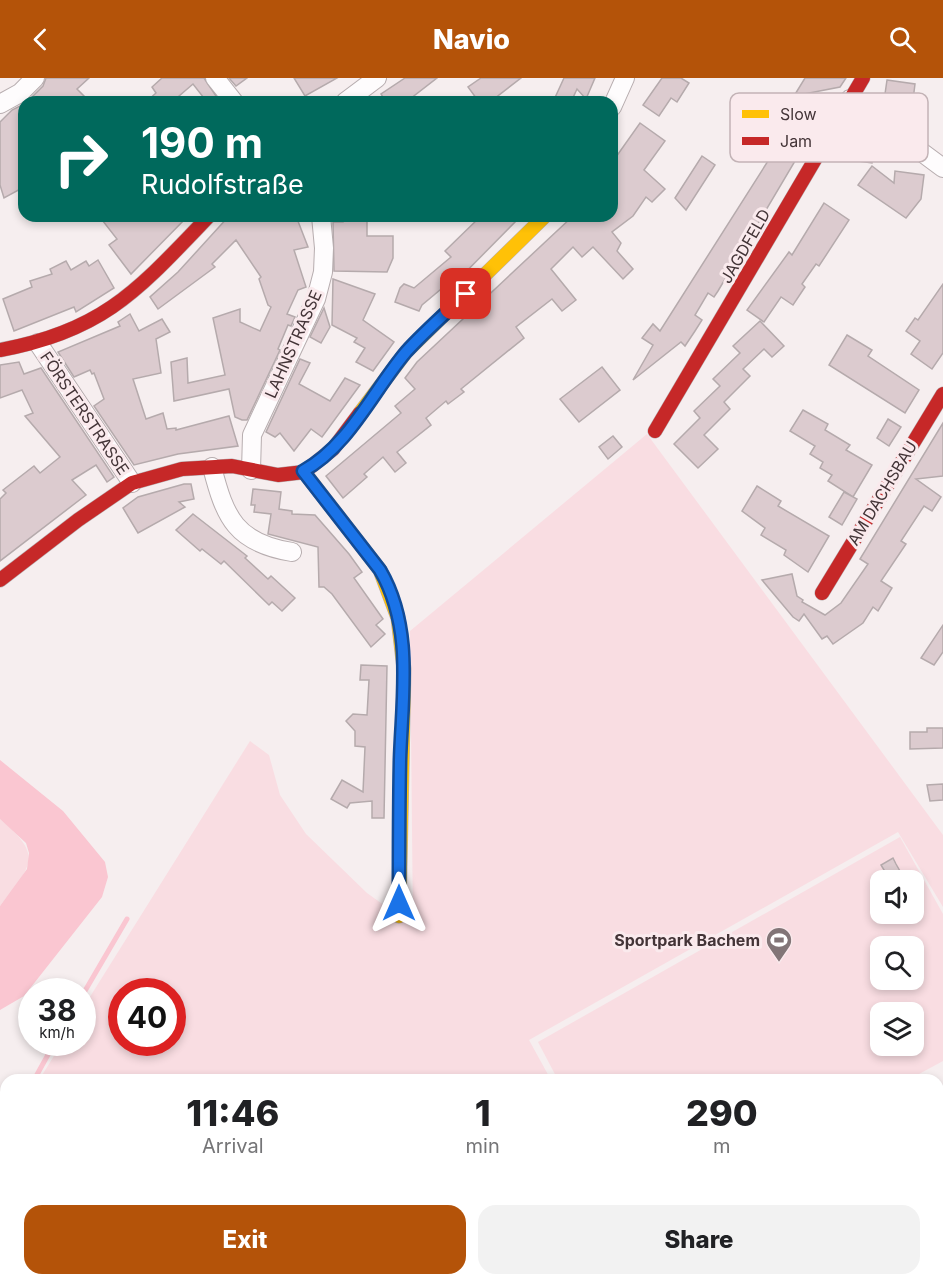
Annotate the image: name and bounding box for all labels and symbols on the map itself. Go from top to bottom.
legend [730,93,928,162]
text: Slow [780,104,817,124]
text: Jam [780,131,812,151]
street label: JAGDFELD [716,205,774,287]
pin [440,268,491,319]
street label: LAHNSTRASSE [260,287,326,401]
street label: FÖRSTERSTRASSE [36,347,134,479]
street label: AM DACHSBAU [843,437,921,549]
position arrow [367,871,431,935]
sports icon: Sportpark Bachem [764,925,794,963]
place label: Sportpark Bachem [614,930,760,950]
speed limit sign: 40 [108,978,186,1056]

